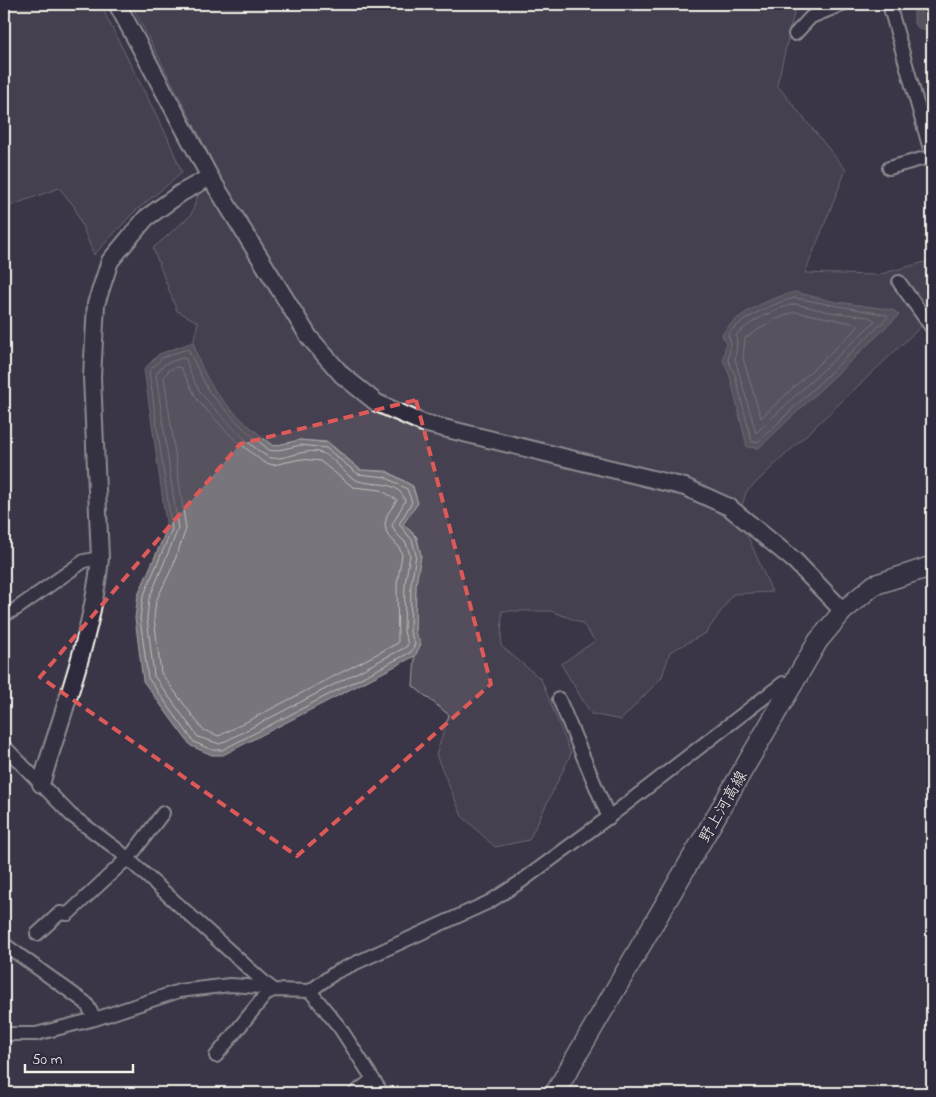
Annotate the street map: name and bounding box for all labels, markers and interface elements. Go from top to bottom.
street label: 野上河高線 [693,766,754,848]
scale bar [25,1042,132,1074]
text: 50 m [32,1049,63,1071]

